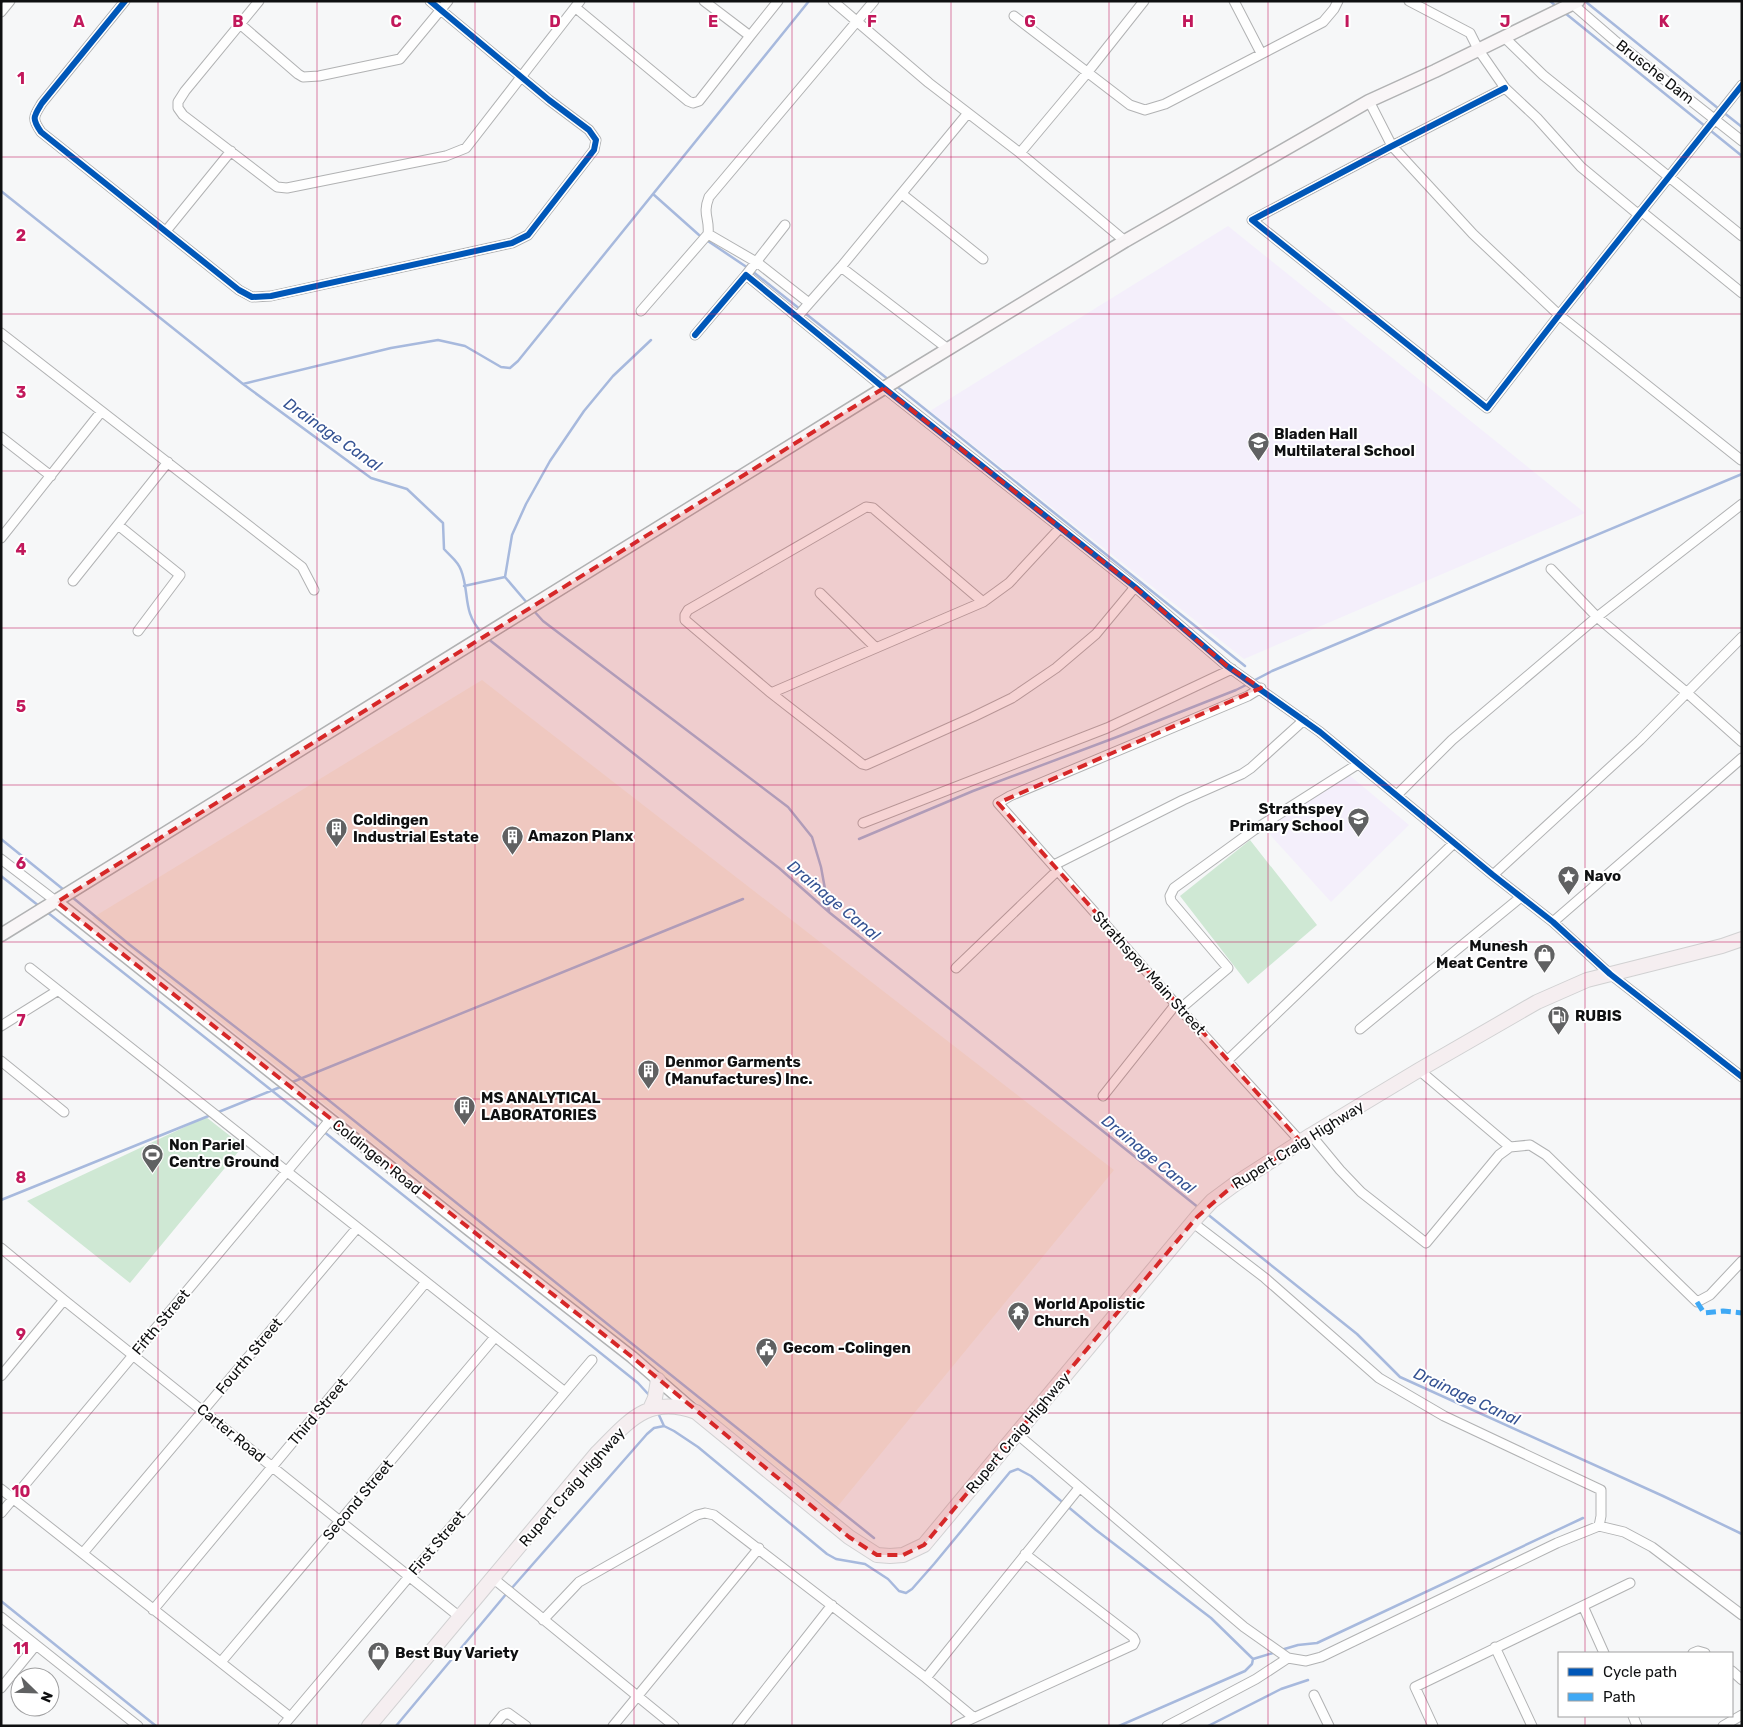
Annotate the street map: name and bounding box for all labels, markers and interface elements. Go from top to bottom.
text: A [73,12,85,31]
text: B [232,12,244,31]
text: C [390,12,402,31]
text: D [549,12,561,31]
text: E [708,12,718,31]
text: F [867,12,877,31]
text: G [1024,12,1036,31]
text: H [1182,12,1194,31]
text: I [1344,12,1350,31]
text: J [1500,12,1510,31]
text: K [1659,12,1670,31]
street label: Brusche Dam [1612,36,1698,108]
text: 1 [17,69,25,88]
text: 2 [16,226,26,245]
text: 3 [16,383,26,402]
water label: Drainage Canal [280,394,386,476]
place label: Bladen Hall Multilateral School [1274,425,1415,460]
school or university icon: Bladen Hall Multilateral School [1246,431,1270,462]
text: 4 [16,540,27,559]
text: 5 [16,697,26,716]
place label: Strathspey Primary School [1229,800,1343,835]
school or university icon: Strathspey Primary School [1347,806,1371,837]
place label: Coldingen Industrial Estate [353,811,479,846]
building icon: Coldingen Industrial Estate [325,817,349,848]
building icon: Amazon Planx [500,824,524,855]
place label: Amazon Planx [528,827,633,845]
text: 6 [16,854,26,873]
water label: Drainage Canal [784,856,885,945]
place icon: Navo [1556,864,1580,895]
place label: Navo [1584,867,1621,885]
street label: Strathspey Main Street [1089,907,1209,1039]
place label: Munesh Meat Centre [1436,937,1528,972]
shop icon: Munesh Meat Centre [1532,943,1556,974]
fuel station icon: RUBIS [1547,1004,1571,1035]
place label: RUBIS [1575,1007,1622,1025]
text: 7 [16,1011,26,1030]
place label: Denmor Garments (Manufactures) Inc. [665,1053,813,1088]
building icon: Denmor Garments (Manufactures) Inc. [637,1059,661,1090]
place label: MS ANALYTICAL LABORATORIES [481,1089,601,1124]
building icon: MS ANALYTICAL LABORATORIES [453,1095,477,1126]
street label: Rupert Craig Highway [1229,1097,1367,1193]
water label: Drainage Canal [1098,1111,1200,1199]
street label: Coldingen Road [329,1116,425,1198]
place label: Non Pariel Centre Ground [169,1136,279,1171]
sports icon: Non Pariel Centre Ground [141,1142,165,1173]
text: 8 [16,1168,27,1187]
street label: Fifth Street [128,1285,194,1359]
place label: World Apolistic Church [1034,1295,1145,1330]
temple icon: World Apolistic Church [1006,1301,1030,1332]
street label: Fourth Street [212,1314,286,1398]
text: 9 [16,1325,26,1344]
public building icon: Gecom -Colingen [755,1336,779,1367]
place label: Gecom -Colingen [783,1339,911,1357]
water label: Drainage Canal [1411,1364,1524,1430]
street label: Rupert Craig Highway [962,1369,1074,1497]
street label: Third Street [285,1374,352,1449]
street label: Carter Road [193,1400,269,1466]
street label: Rupert Craig Highway [515,1424,629,1550]
street label: Second Street [319,1456,397,1544]
text: 10 [12,1482,31,1501]
street label: First Street [405,1507,469,1579]
text: 11 [13,1639,29,1658]
shop icon: Best Buy Variety [367,1641,391,1672]
place label: Best Buy Variety [395,1644,519,1662]
legend [1558,1652,1733,1717]
text: Cycle path [1603,1663,1677,1681]
north arrow [10,1667,60,1717]
text: Path [1603,1688,1636,1706]
text: N [37,1689,56,1705]

